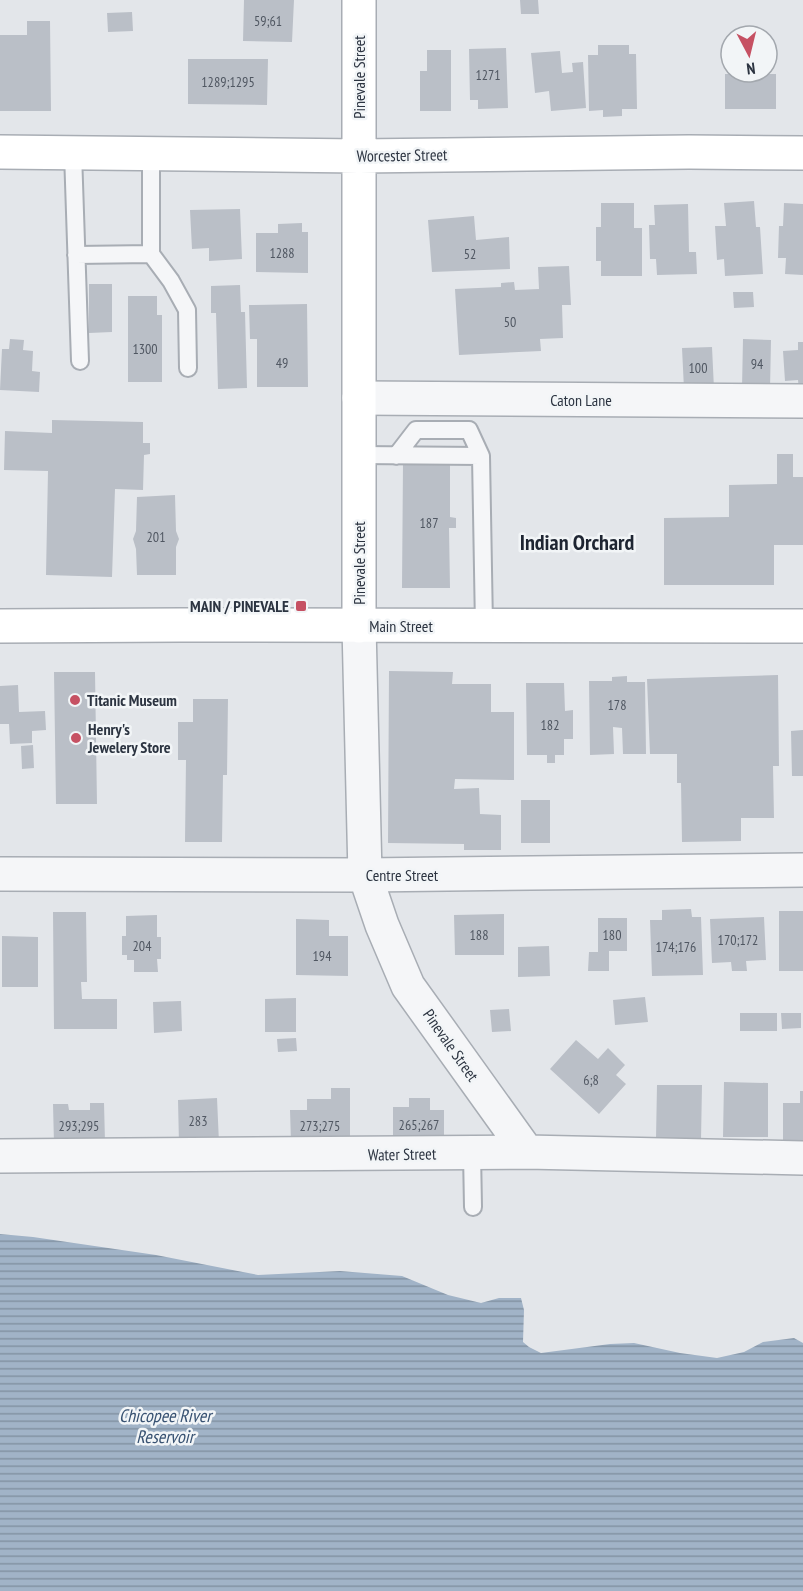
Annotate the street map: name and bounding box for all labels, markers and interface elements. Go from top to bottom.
house number: 59;61 [254,12,282,30]
north arrow [719,24,779,84]
street label: Pinevale Street [349,35,369,119]
text: N [745,58,756,79]
house number: 1271 [475,66,501,84]
house number: 1289;1295 [201,73,255,91]
street label: Worcester Street [356,144,448,166]
house number: 1288 [269,244,295,262]
house number: 52 [464,245,476,263]
house number: 50 [504,313,516,331]
house number: 1300 [132,340,158,358]
house number: 49 [276,354,288,372]
house number: 94 [751,355,764,373]
house number: 100 [689,359,707,377]
street label: Caton Lane [550,390,612,410]
house number: 187 [420,514,438,532]
street label: Pinevale Street [349,521,369,605]
house number: 201 [147,528,165,546]
district label: Indian Orchard [520,528,634,556]
place label: MAIN / PINEVALE [190,596,289,616]
marker: MAIN / PINEVALE [294,599,308,613]
street label: Main Street [369,616,433,636]
place label: Titanic Museum [87,690,177,710]
marker: Titanic Museum [68,693,82,707]
house number: 178 [608,696,626,714]
house number: 182 [541,716,559,734]
place label: Henry's Jewelery Store [87,719,171,757]
marker: Henry's Jewelery Store [69,731,83,745]
street label: Centre Street [366,865,439,885]
house number: 188 [470,926,488,944]
house number: 180 [603,926,621,944]
house number: 170;172 [718,931,758,949]
house number: 204 [133,937,152,955]
house number: 174;176 [656,938,696,956]
house number: 194 [313,947,332,965]
street label: Pinevale Street [419,1005,483,1085]
house number: 6;8 [583,1071,599,1089]
house number: 283 [189,1112,207,1130]
house number: 265;267 [399,1116,439,1134]
house number: 293;295 [59,1117,99,1135]
house number: 273;275 [300,1117,340,1135]
street label: Water Street [368,1143,437,1165]
water label: Chicopee River Reservoir [119,1404,214,1448]

